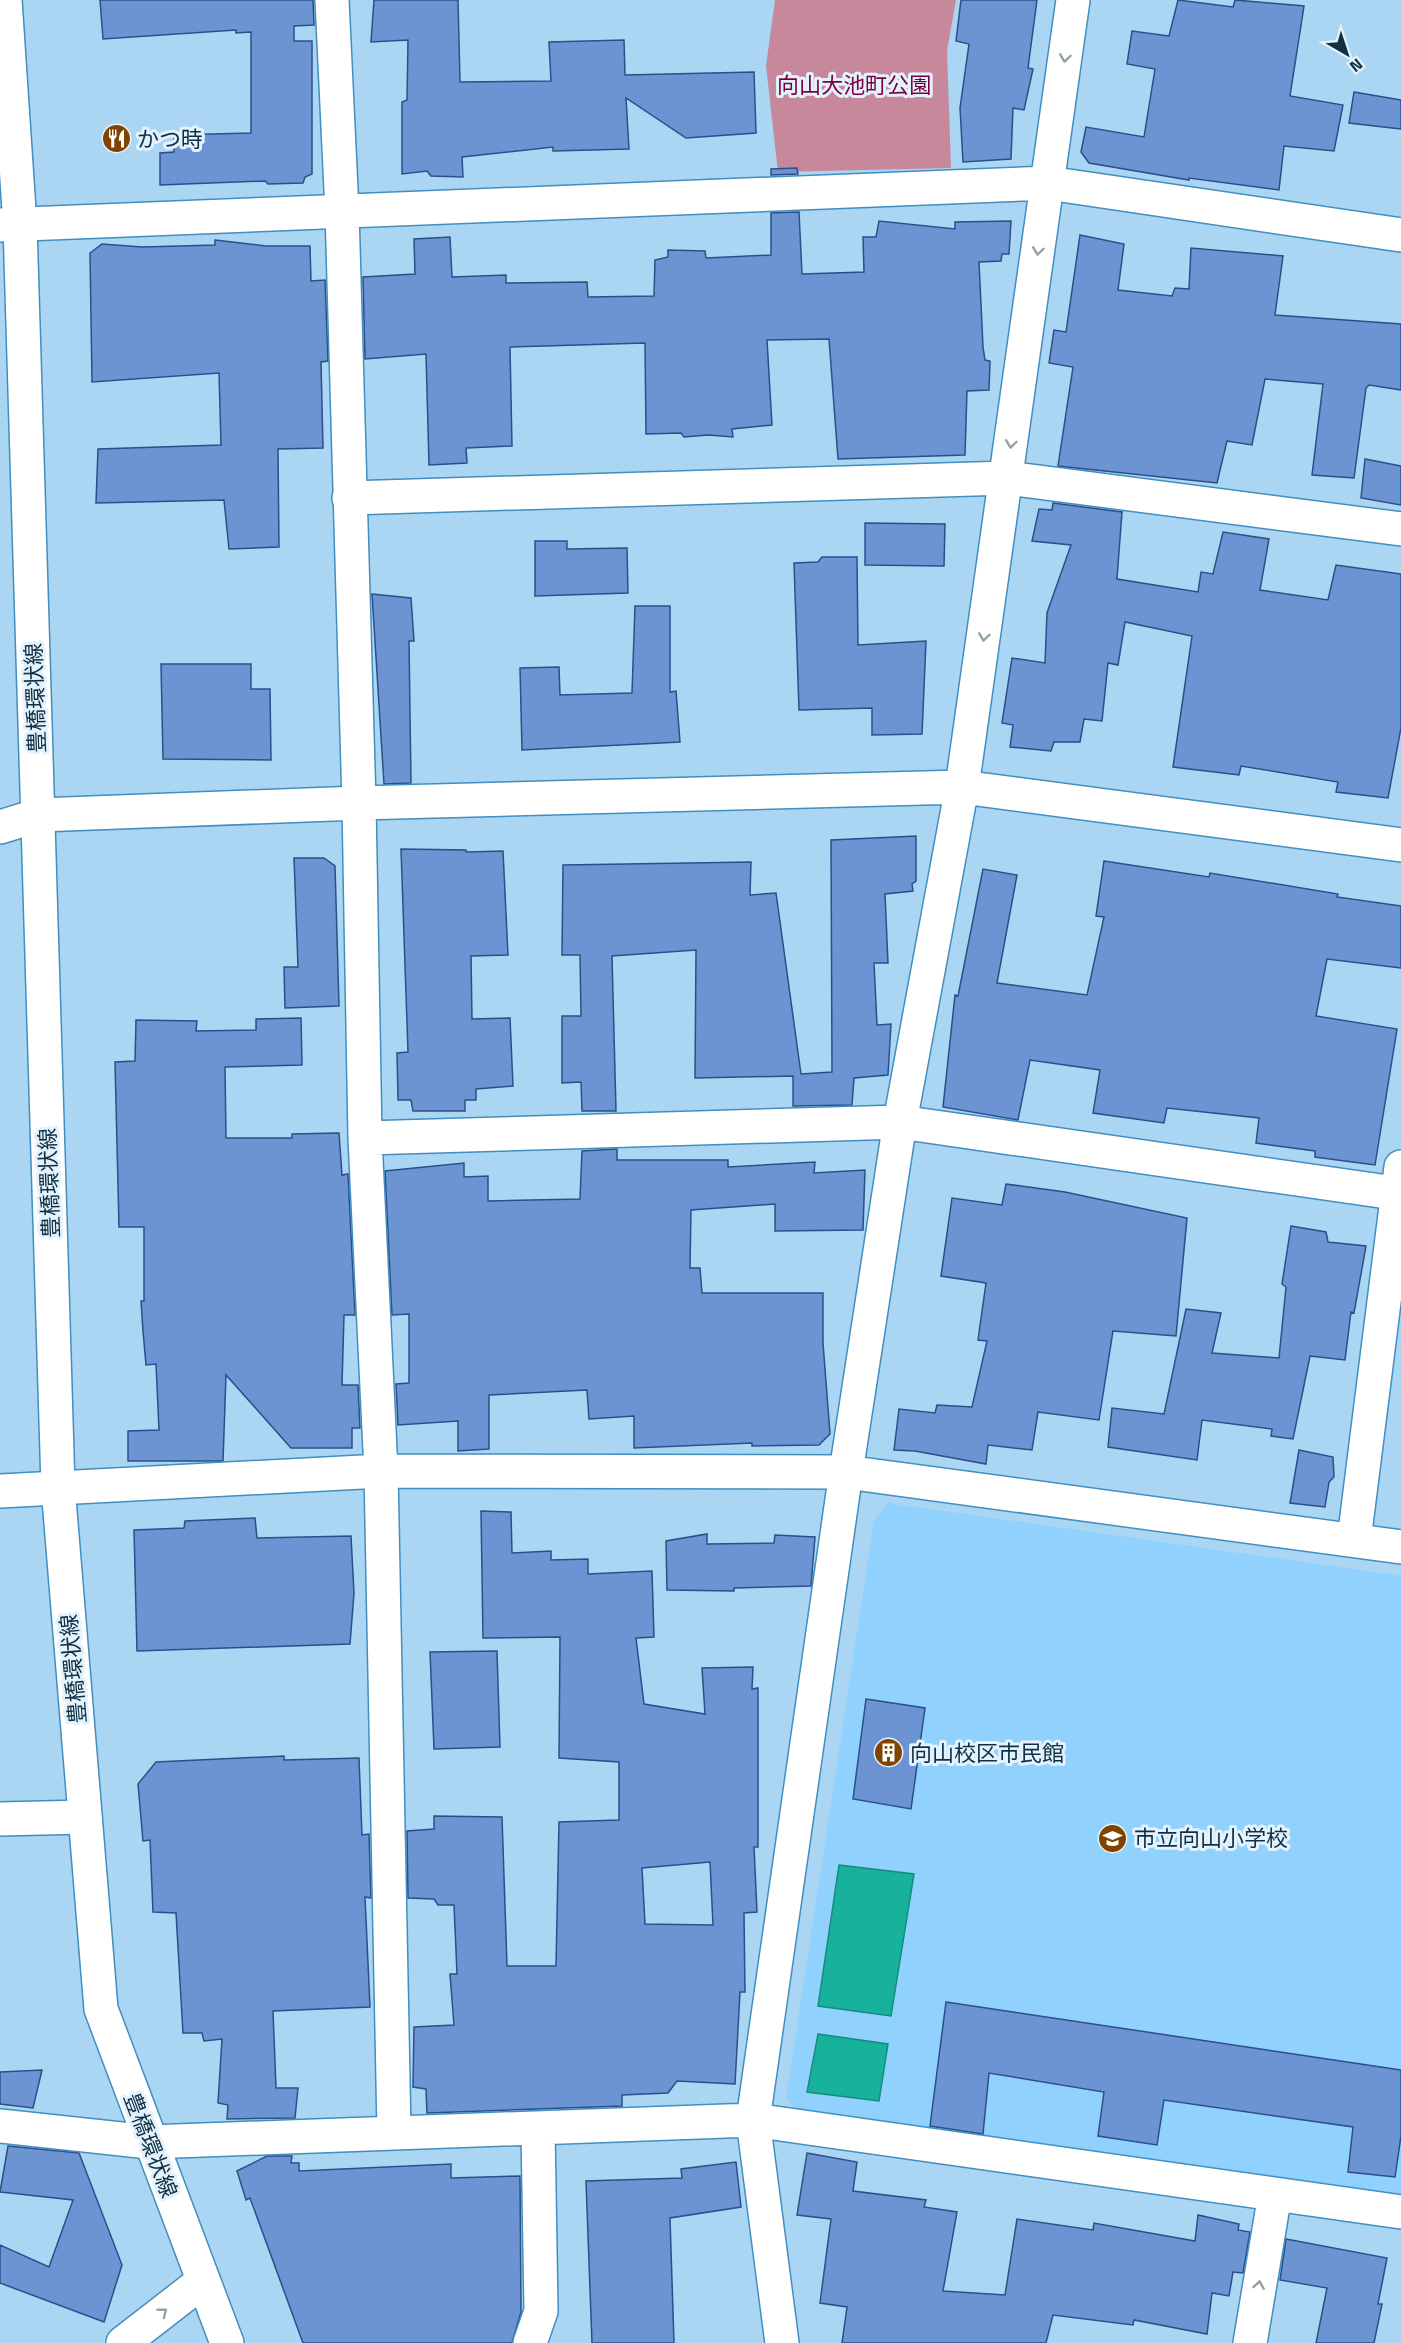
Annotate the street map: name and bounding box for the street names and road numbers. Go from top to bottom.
street label: 豊橋環状線 [16,642,54,754]
street label: 豊橋環状線 [30,1127,68,1239]
street label: 豊橋環状線 [51,1613,95,1725]
street label: 豊橋環状線 [115,2088,187,2202]

